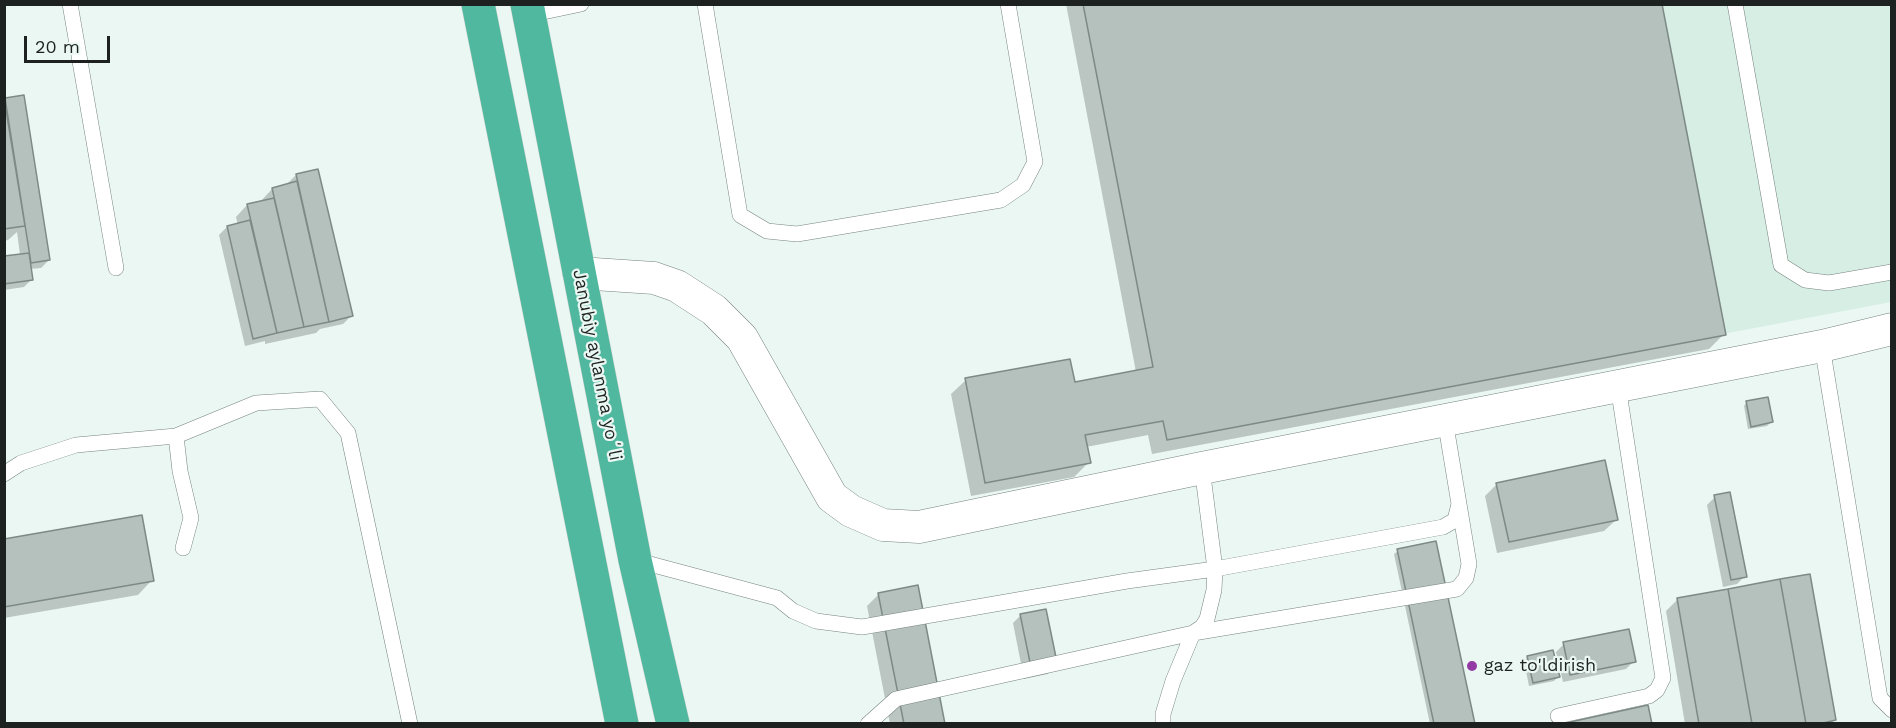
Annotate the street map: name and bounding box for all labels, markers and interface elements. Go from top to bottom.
scale bar [27,24,112,62]
text: 20 m [35,36,80,57]
street label: Janubiy aylanma yoʻli [568,268,626,462]
place label: gaz to'ldirish [1484,655,1596,677]
marker: gaz to'ldirish [1465,659,1479,673]

